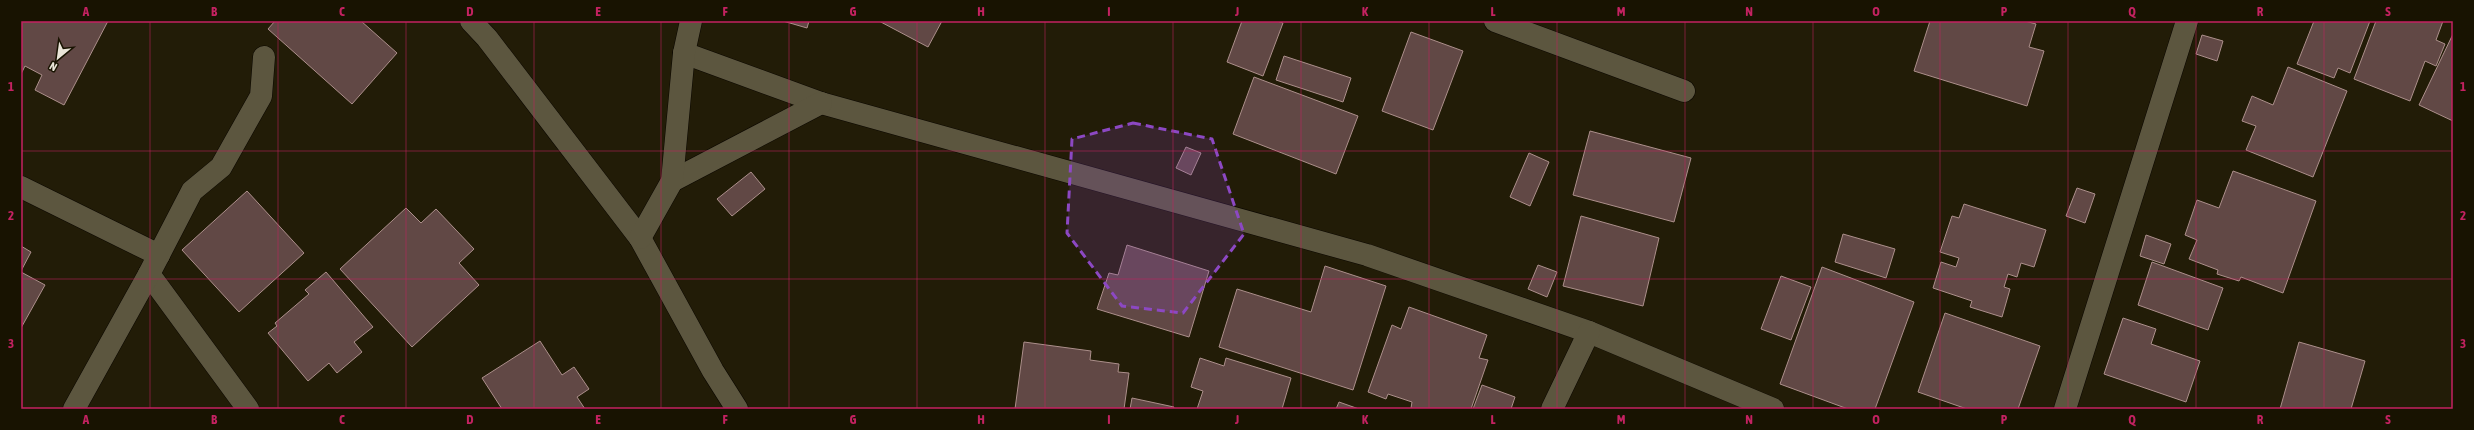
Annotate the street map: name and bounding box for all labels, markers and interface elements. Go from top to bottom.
text: A [82,4,90,19]
text: B [211,4,218,19]
text: C [339,4,345,19]
text: D [466,4,474,19]
text: E [595,4,601,19]
text: F [722,4,728,19]
text: G [850,4,857,19]
text: H [977,4,985,19]
text: I [1107,4,1111,19]
text: J [1234,4,1239,19]
text: K [1362,4,1369,19]
text: L [1490,4,1496,19]
text: M [1617,4,1626,19]
text: N [1745,4,1753,19]
text: O [1872,4,1880,19]
text: P [2001,4,2008,19]
text: Q [2128,4,2136,19]
text: R [2257,4,2264,19]
text: S [2385,4,2391,19]
north arrow [38,38,78,78]
text: N [47,60,59,74]
text: 1 [8,79,14,94]
text: 1 [2460,79,2466,94]
text: 2 [8,208,14,223]
text: 2 [2460,208,2466,223]
text: 3 [8,336,14,351]
text: 3 [2460,336,2466,351]
text: A [82,412,90,427]
text: B [211,412,218,427]
text: C [339,412,345,427]
text: D [466,412,474,427]
text: E [595,412,601,427]
text: F [722,412,728,427]
text: G [850,412,857,427]
text: H [977,412,985,427]
text: I [1107,412,1111,427]
text: J [1234,412,1239,427]
text: K [1362,412,1369,427]
text: L [1490,412,1496,427]
text: M [1617,412,1626,427]
text: N [1745,412,1753,427]
text: O [1872,412,1880,427]
text: P [2001,412,2008,427]
text: Q [2128,412,2136,427]
text: R [2257,412,2264,427]
text: S [2385,412,2391,427]

